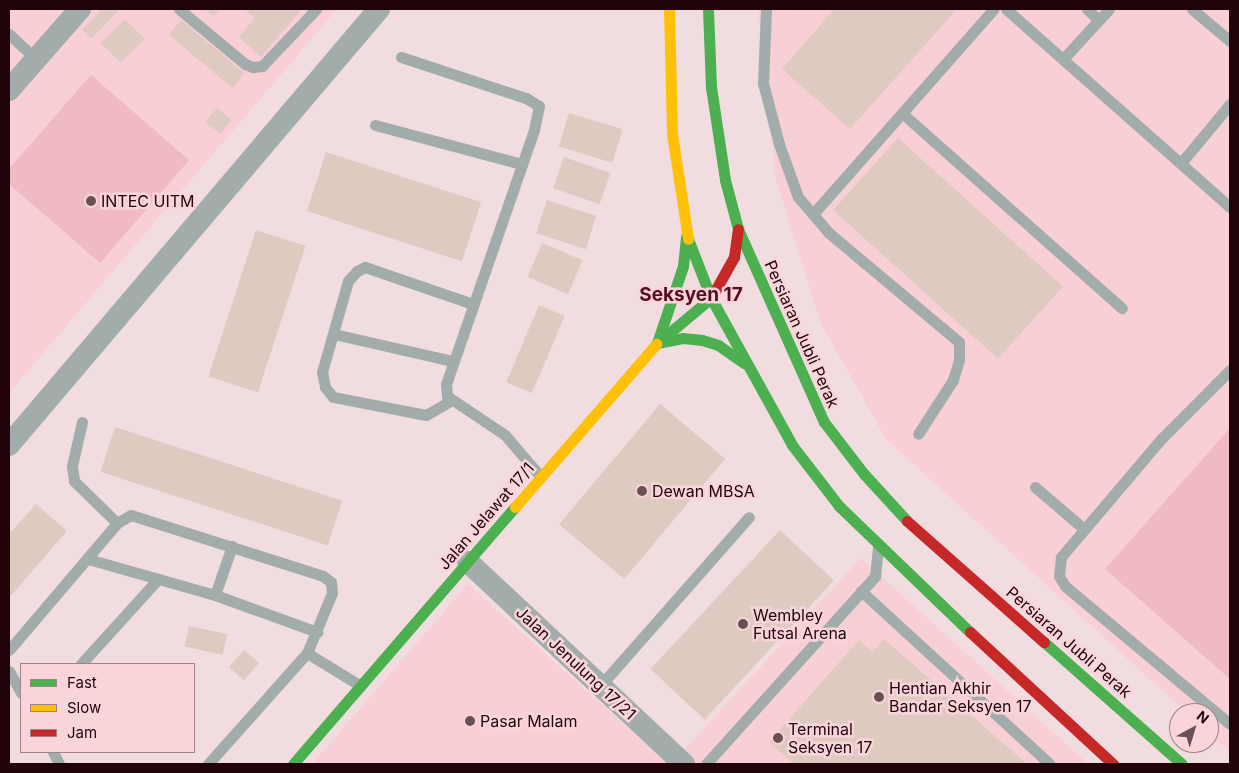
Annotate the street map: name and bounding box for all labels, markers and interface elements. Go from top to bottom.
place label: INTEC UITM [101,191,194,211]
marker: INTEC UITM [85,195,97,207]
street label: Persiaran Jubli Perak [761,257,843,411]
district label: Seksyen 17 [639,284,743,306]
street label: Jalan Jelawat 17/1 [434,458,538,574]
place label: Dewan MBSA [652,481,755,501]
marker: Dewan MBSA [636,485,648,497]
street label: Persiaran Jubli Perak [1002,582,1136,702]
street label: Jalan Jenulung 17/21 [512,602,640,724]
place label: Wembley Futsal Arena [753,605,847,643]
marker: Wembley Futsal Arena [737,618,749,630]
legend [20,663,195,753]
text: Fast [67,673,97,692]
place label: Hentian Akhir Bandar Seksyen 17 [889,678,1032,716]
marker: Hentian Akhir Bandar Seksyen 17 [873,691,885,703]
text: Slow [67,698,101,717]
north arrow [1169,703,1219,753]
text: N [1194,707,1213,727]
place label: Pasar Malam [480,711,577,731]
marker: Pasar Malam [464,715,476,727]
place label: Terminal Seksyen 17 [788,719,872,757]
text: Jam [67,723,97,742]
marker: Terminal Seksyen 17 [772,732,784,744]

